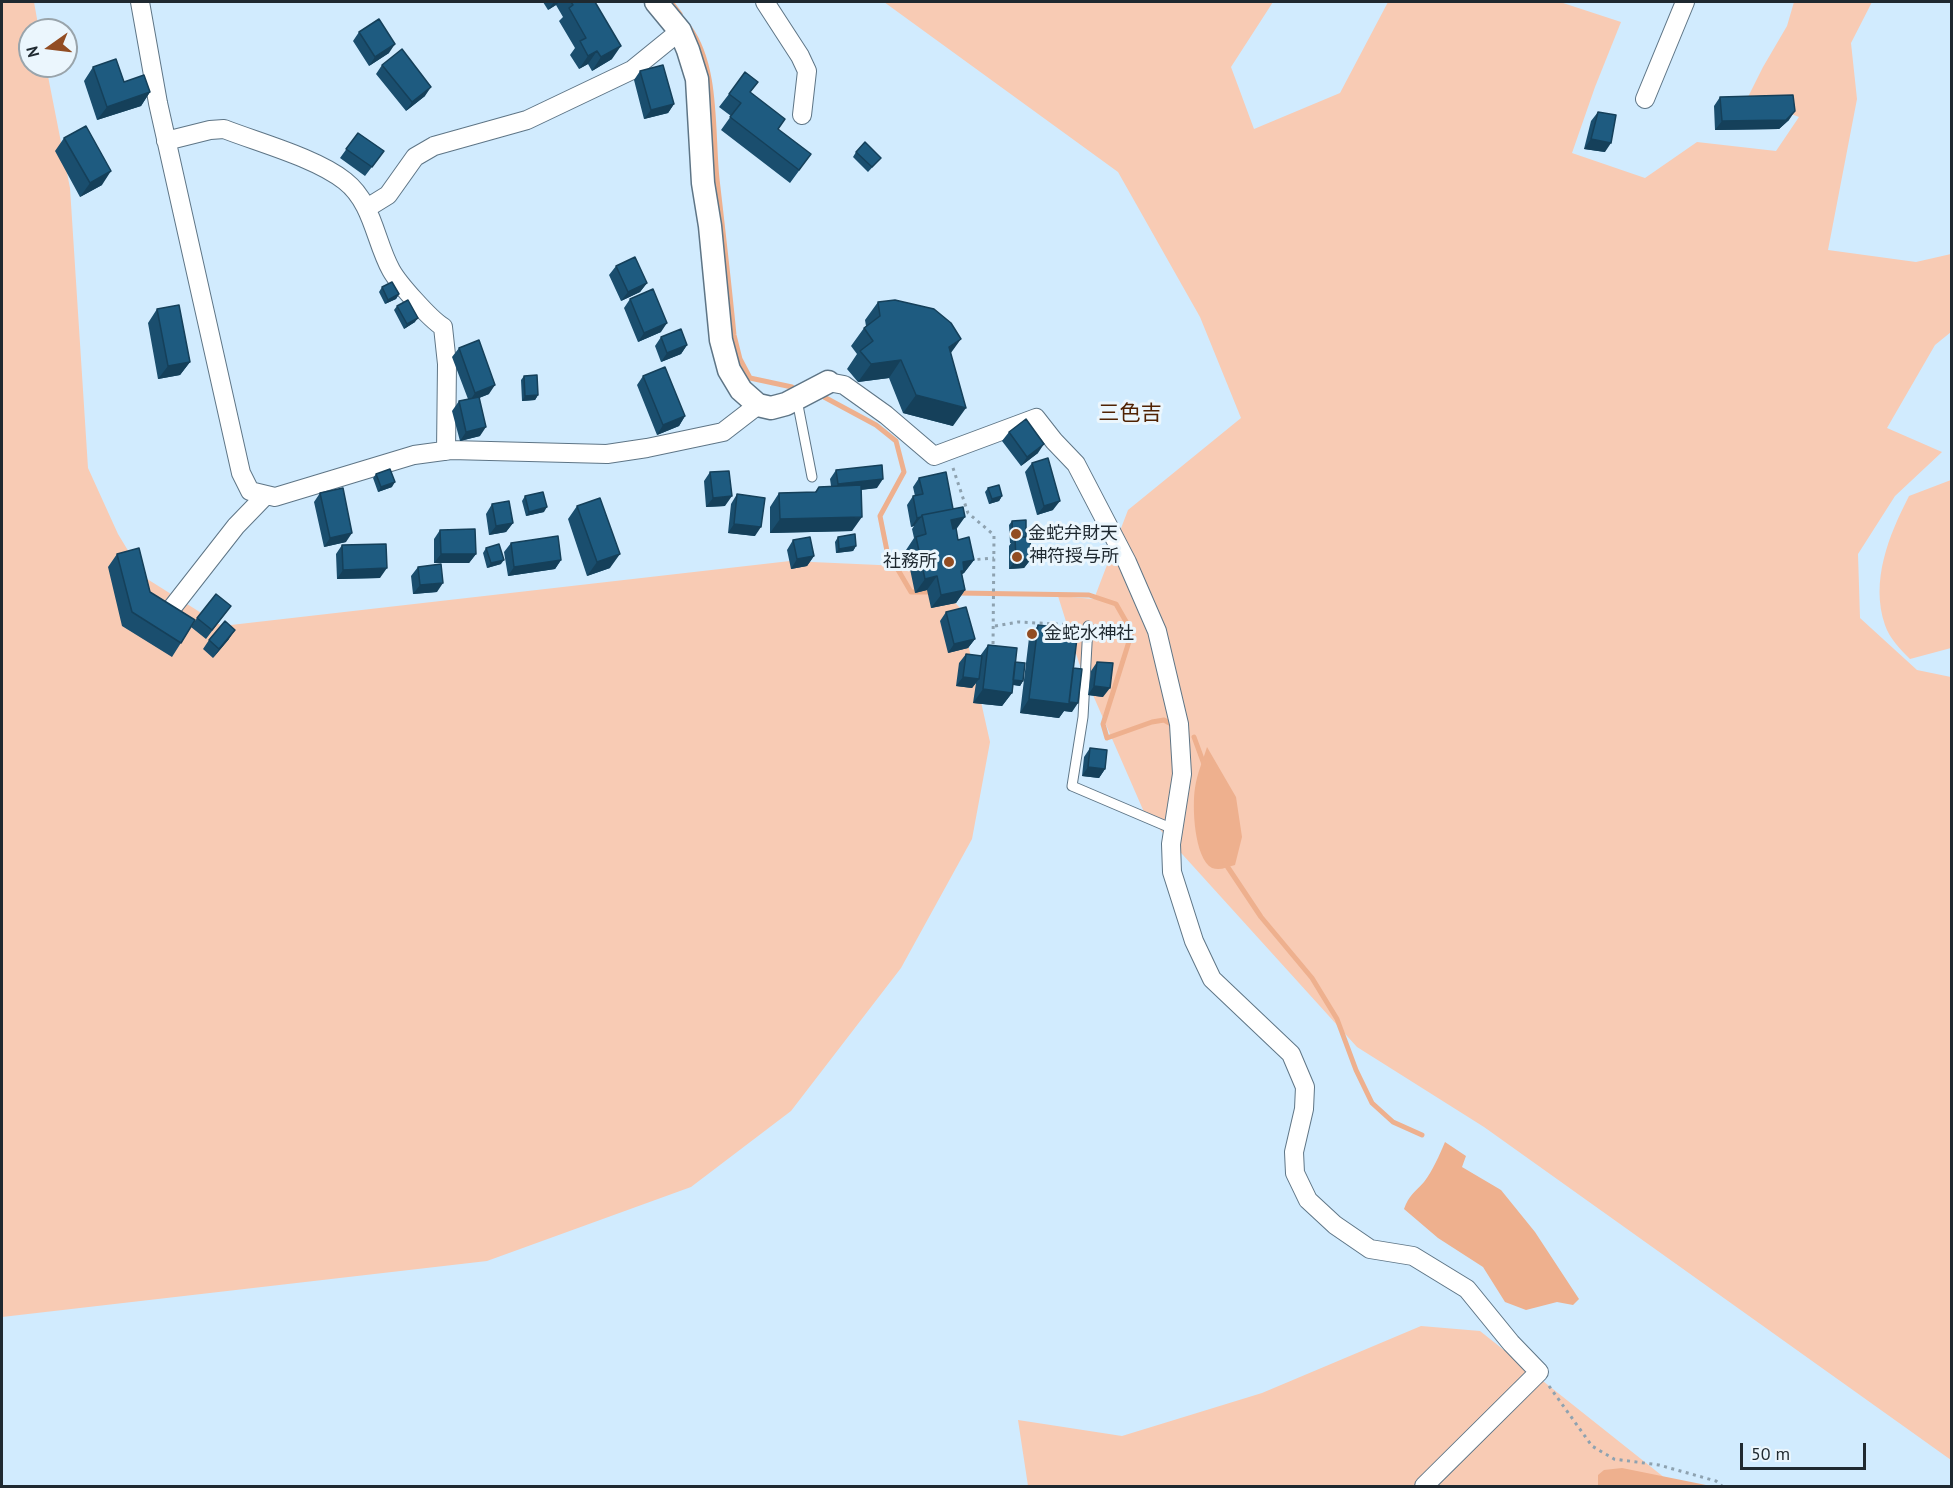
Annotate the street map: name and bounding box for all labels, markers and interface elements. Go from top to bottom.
north arrow [18,18,78,78]
text: N [22,44,43,59]
district label: 三色吉 [1099,401,1161,427]
place label: 金蛇弁財天 [1028,523,1118,545]
marker: 金蛇弁財天 [1009,527,1023,541]
place label: 神符授与所 [1029,546,1119,568]
marker: 神符授与所 [1010,550,1024,564]
place label: 社務所 [883,551,937,573]
marker: 社務所 [942,555,956,569]
place label: 金蛇水神社 [1044,623,1134,645]
marker: 金蛇水神社 [1025,627,1039,641]
scale bar [1743,1431,1869,1469]
text: 50 m [1751,1442,1790,1465]

